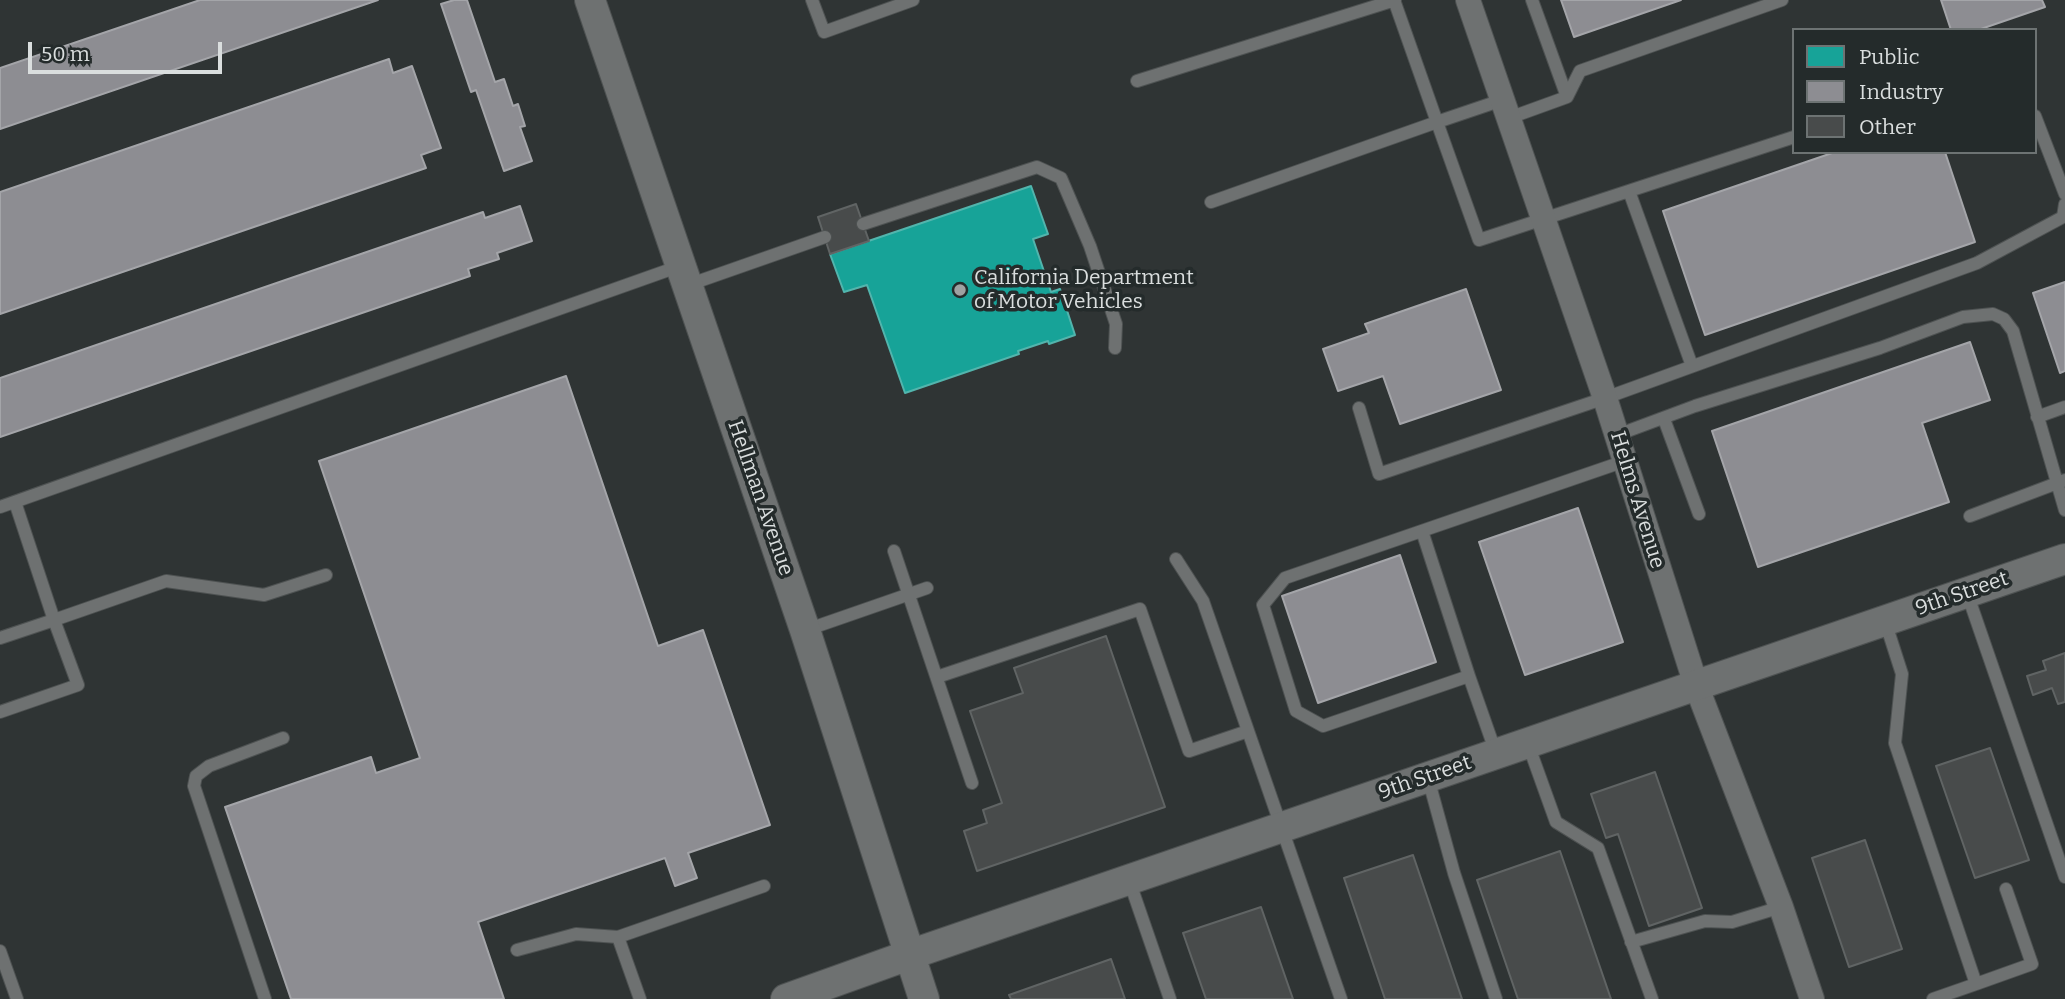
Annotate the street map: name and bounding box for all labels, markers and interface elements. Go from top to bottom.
scale bar [32,28,226,72]
legend [1792,28,2037,154]
text: 50 m [41,41,90,67]
text: Public [1859,44,1920,70]
text: Industry [1859,79,1943,105]
text: Other [1859,114,1916,140]
place label: California Department of Motor Vehicles [974,265,1194,315]
marker: California Department of Motor Vehicles [952,282,968,298]
street label: Hellman Avenue [722,417,798,579]
street label: Helms Avenue [1604,428,1670,572]
street label: 9th Street [1912,566,2012,622]
street label: 9th Street [1375,750,1475,806]

